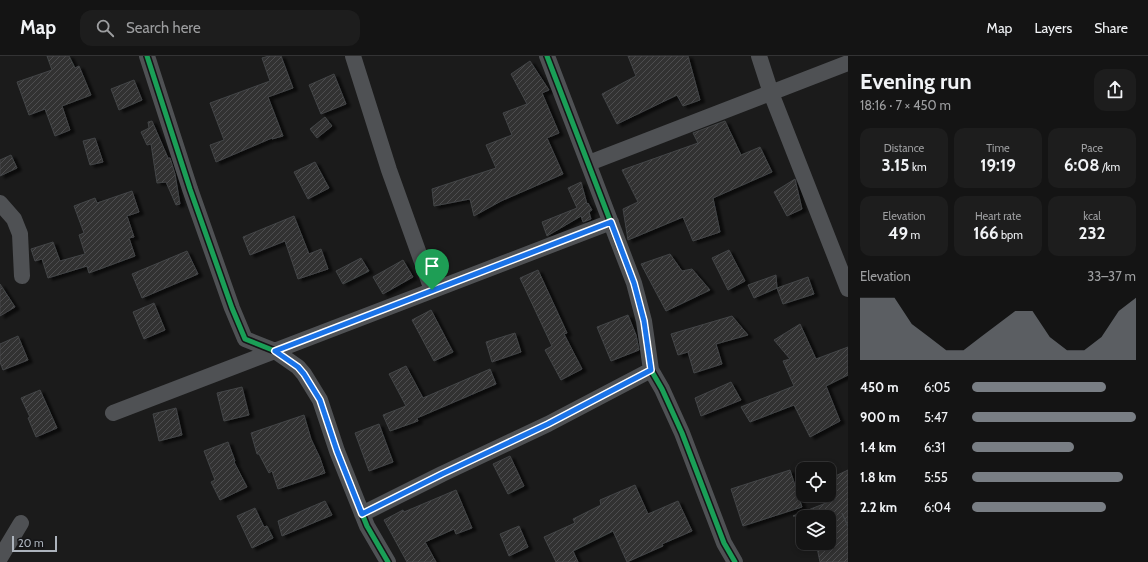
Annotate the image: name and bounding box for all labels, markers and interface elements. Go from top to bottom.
search box [80,10,360,46]
text: Map [20,16,56,39]
icon: search [94,17,116,39]
text: Search here [126,19,201,37]
text: Map [987,19,1012,37]
text: Layers [1034,19,1072,37]
text: Share [1094,19,1128,37]
text: Evening run [860,68,972,95]
button: share [1094,69,1136,111]
text: 18:16 · 7 × 450 m [860,97,951,113]
text: Distance [884,141,924,155]
text: Time [986,141,1010,155]
text: Pace [1081,141,1103,155]
text: 3.15 [881,155,909,175]
text: 19:19 [980,155,1016,175]
text: 6:08 [1064,155,1100,175]
text: km [909,160,927,174]
text: /km [1100,160,1120,174]
text: Elevation [883,209,925,223]
text: Heart rate [975,209,1021,223]
text: kcal [1083,209,1101,223]
text: 49 [888,223,908,243]
text: 166 [973,223,999,243]
text: 232 [1078,223,1106,243]
text: m [908,228,920,242]
text: bpm [999,228,1023,242]
pin [415,249,449,290]
icon: arrive [421,255,443,277]
text: Elevation [860,268,911,284]
text: 33–37 m [1087,268,1136,284]
text: 450 m [860,379,898,395]
text: 6:05 [924,379,950,395]
text: 900 m [860,409,900,425]
text: 5:47 [924,409,948,425]
text: 1.4 km [860,439,896,455]
text: 6:31 [924,439,945,455]
map controls [796,462,836,550]
button: locate [796,462,836,502]
text: 1.8 km [860,469,896,485]
text: 5:55 [924,469,948,485]
text: 2.2 km [860,499,897,515]
text: 6:04 [924,499,951,515]
button: layers [796,510,836,550]
scale bar [12,534,57,553]
text: 20 m [18,536,44,550]

